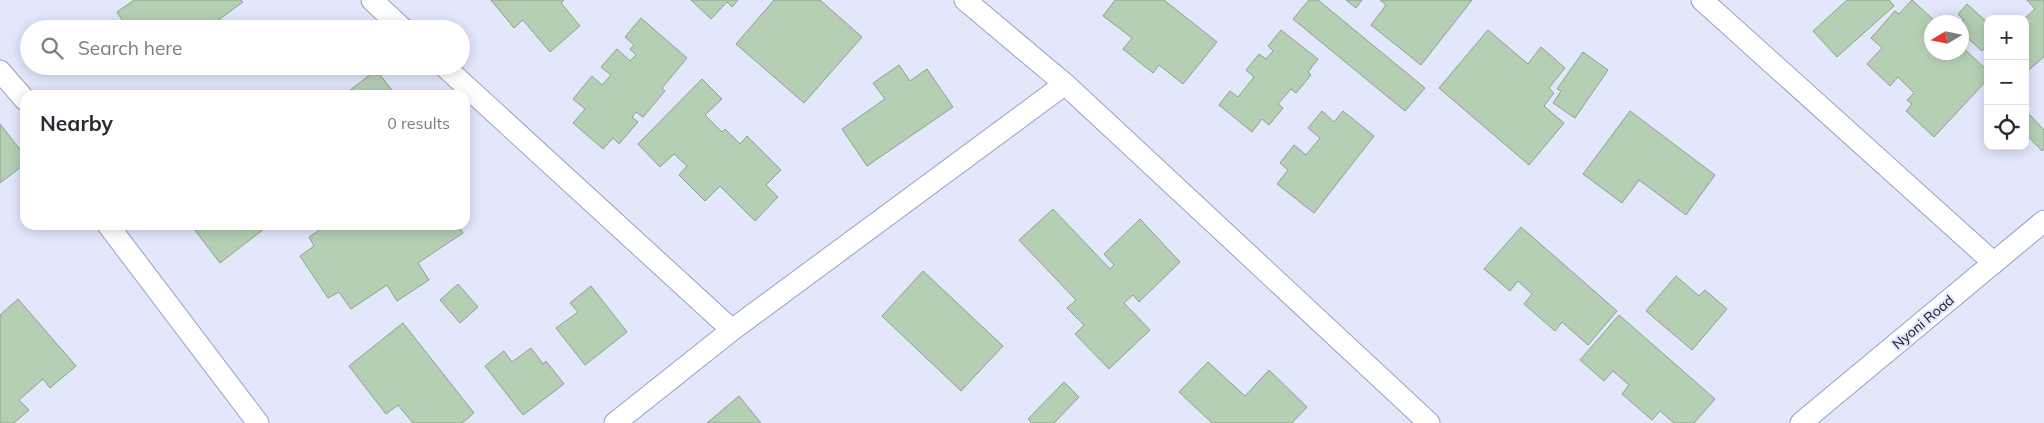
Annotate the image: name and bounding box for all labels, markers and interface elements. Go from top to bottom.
north arrow [1924,15,1969,60]
map controls [1984,15,2029,150]
button: + [1984,15,2029,60]
search box [20,20,470,75]
icon: search [38,34,66,62]
text: Search here [78,36,182,60]
button: − [1984,60,2029,105]
button: locate [1984,105,2029,150]
text: Nearby [40,110,113,136]
text: 0 results [387,113,450,133]
street label: Nyoni Road [1888,291,1958,353]

